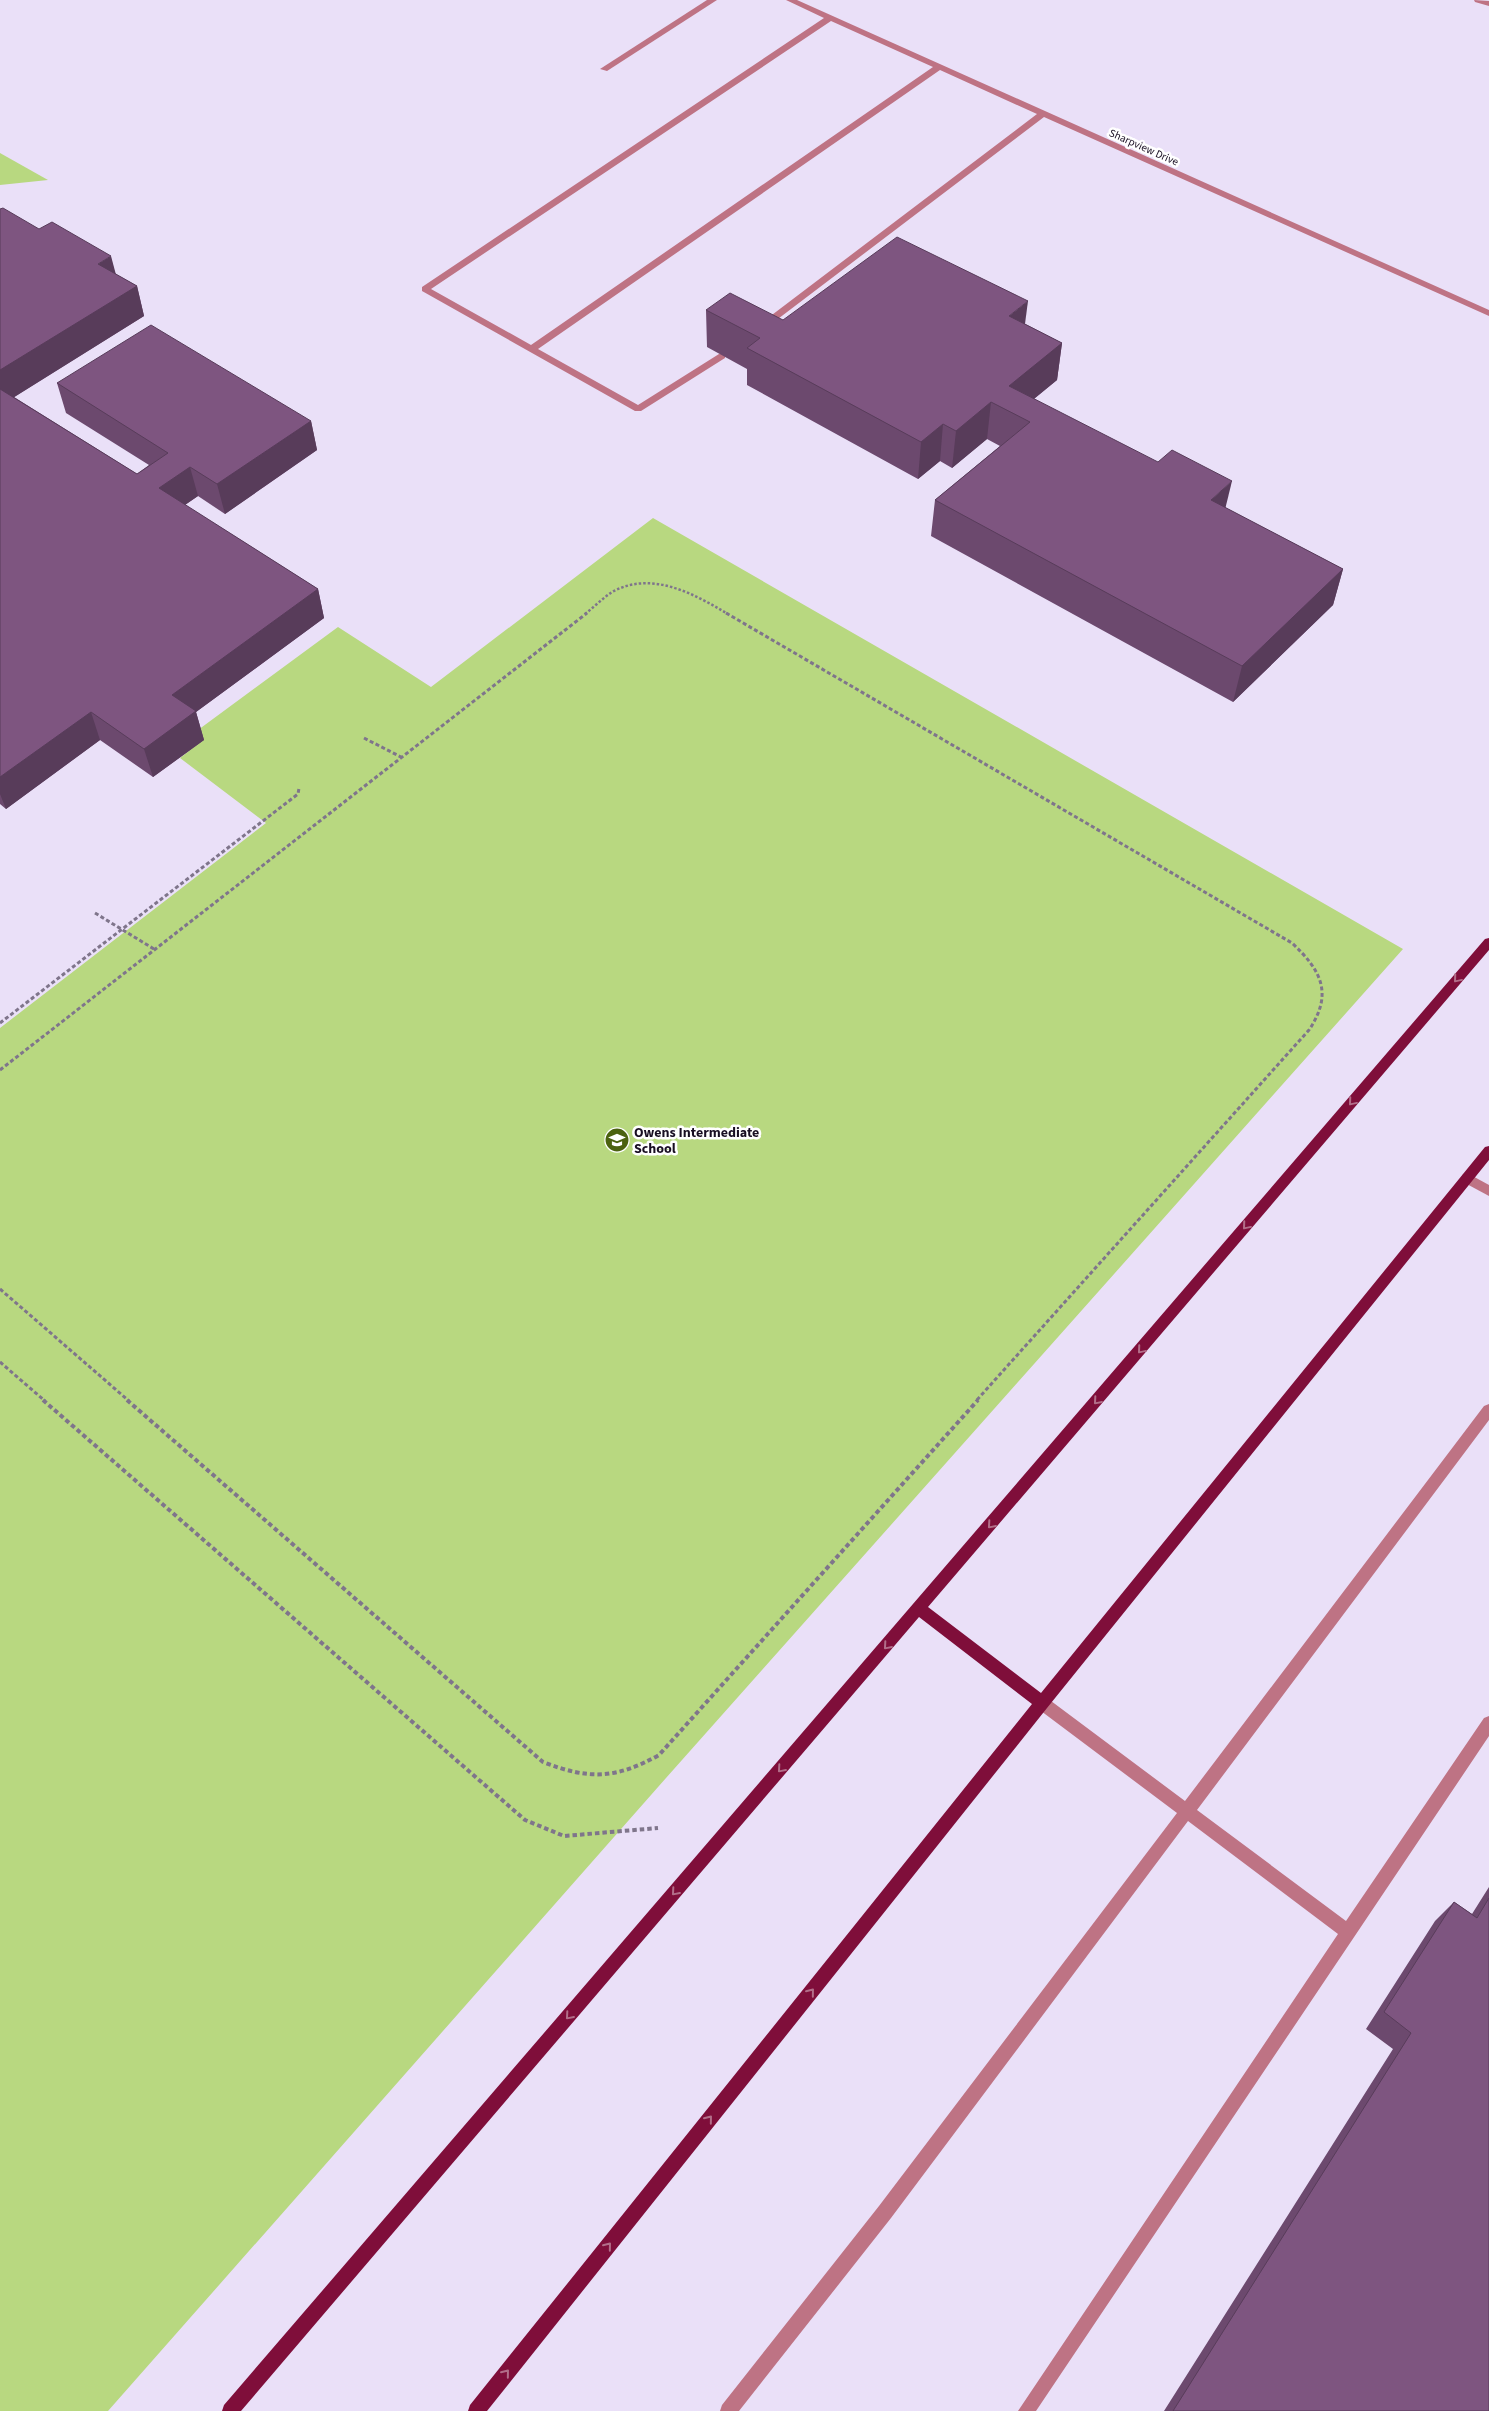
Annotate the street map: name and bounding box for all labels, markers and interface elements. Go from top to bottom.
street label: Sharpview Drive [1107,125,1181,170]
one-way arrow [1454,973,1463,982]
one-way arrow [1348,1097,1357,1106]
place label: Owens Intermediate School [634,1123,759,1159]
school or university icon: Owens Intermediate School [604,1127,630,1153]
one-way arrow [1244,1220,1252,1229]
one-way arrow [1137,1344,1146,1353]
one-way arrow [1094,1395,1102,1404]
one-way arrow [987,1519,996,1528]
one-way arrow [883,1640,892,1649]
one-way arrow [778,1763,787,1772]
one-way arrow [672,1887,681,1896]
one-way arrow [805,1989,813,1998]
one-way arrow [566,2010,575,2019]
one-way arrow [704,2116,712,2125]
one-way arrow [602,2243,610,2252]
one-way arrow [501,2370,509,2379]

